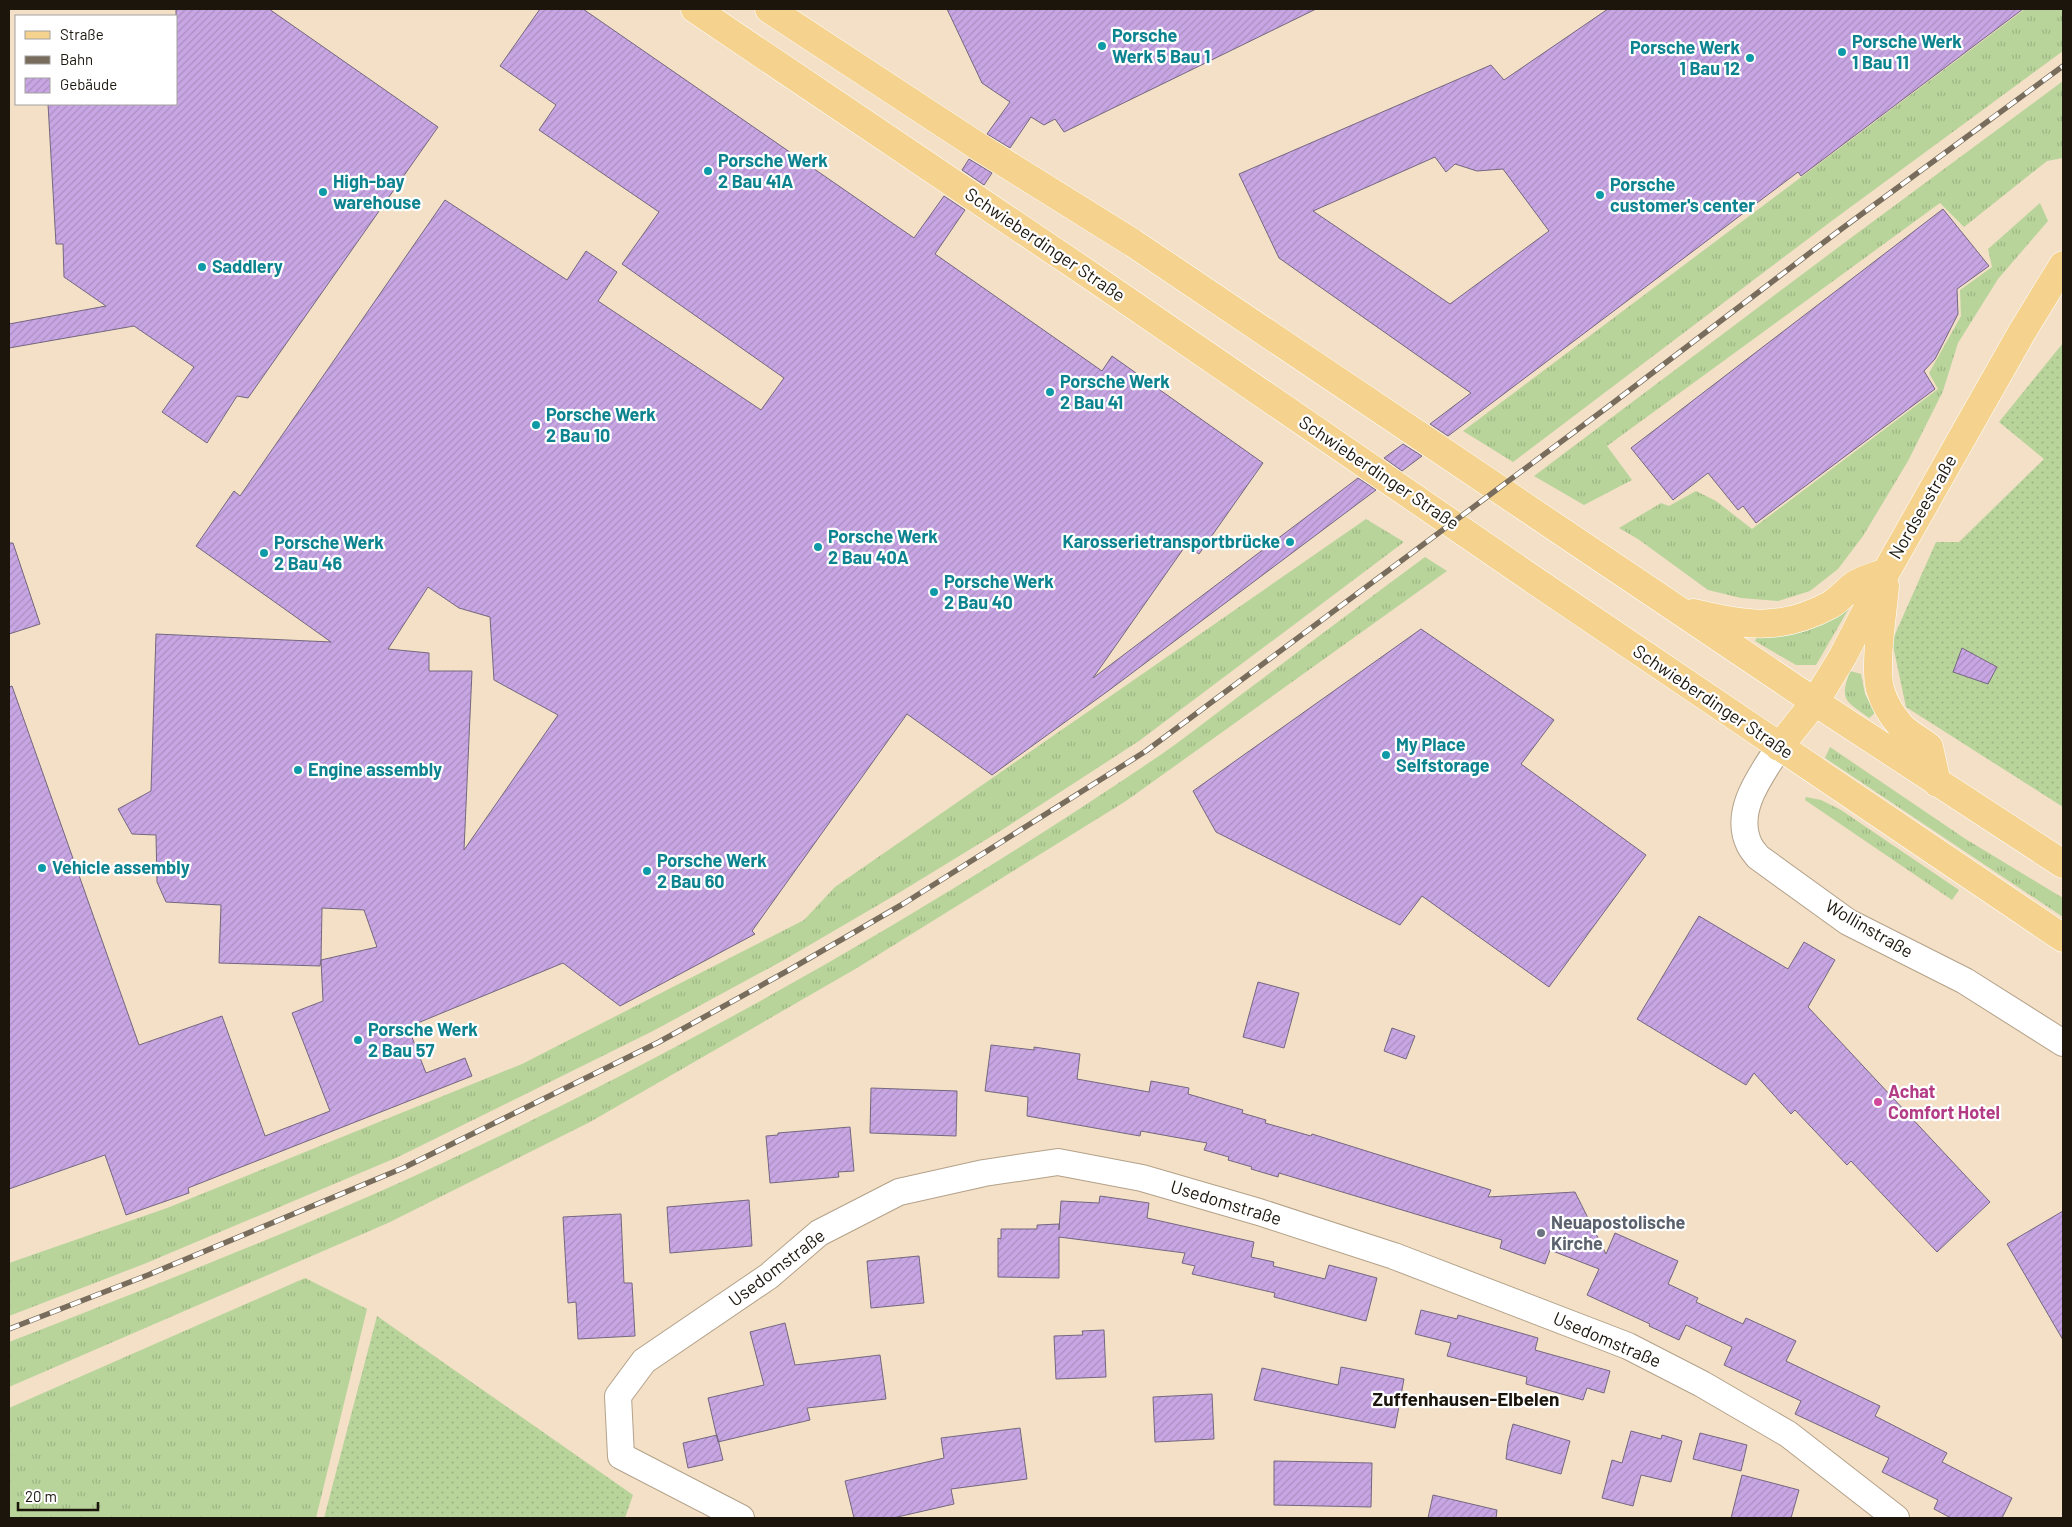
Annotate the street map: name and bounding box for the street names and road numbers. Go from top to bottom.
street label: Schwieberdinger Straße [961,182,1130,306]
street label: Schwieberdinger Straße [1295,410,1464,534]
street label: Nordseestraße [1883,451,1961,562]
street label: Schwieberdinger Straße [1629,639,1798,763]
street label: Wollinstraße [1822,894,1917,962]
street label: Usedomstraße [1168,1175,1284,1229]
street label: Usedomstraße [724,1224,829,1311]
street label: Usedomstraße [1550,1306,1665,1372]

